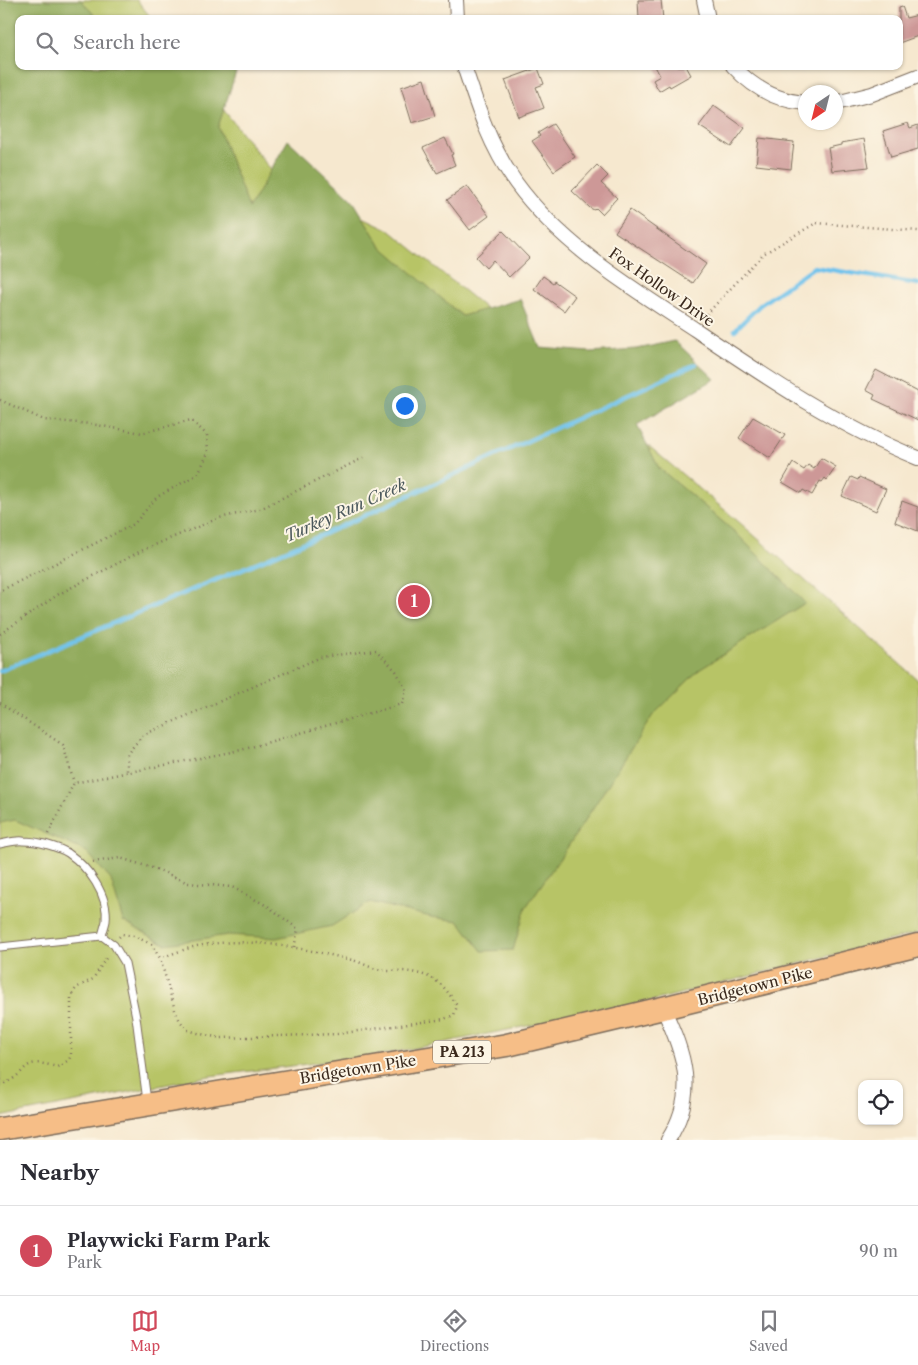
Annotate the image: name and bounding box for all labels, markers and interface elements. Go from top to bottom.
search box [15,15,903,70]
icon: search [33,29,61,57]
text: Search here [73,31,181,54]
north arrow [798,85,843,130]
street label: Fox Hollow Drive [605,243,719,331]
your location [392,393,418,419]
water label: Turkey Run Creek [281,474,409,546]
pin: 1 [398,582,430,620]
street label: Bridgetown Pike [696,963,814,1009]
road number: PA 213 [433,1040,491,1064]
street label: Bridgetown Pike [298,1050,418,1088]
map controls [858,1080,903,1125]
button: locate [858,1080,903,1125]
text: Nearby [20,1160,99,1185]
text: Playwicki Farm Park [67,1229,270,1252]
text: 1 [32,1241,40,1261]
text: 90 m [859,1241,898,1261]
text: Park [67,1252,102,1272]
tab: Map [130,1307,160,1355]
tab: Directions [420,1307,489,1355]
tab: Saved [749,1307,788,1355]

